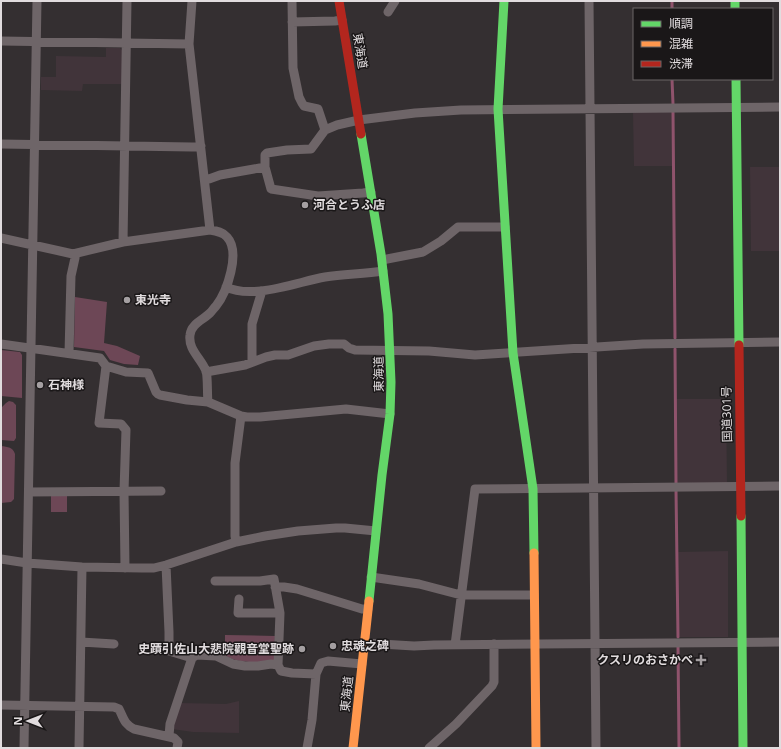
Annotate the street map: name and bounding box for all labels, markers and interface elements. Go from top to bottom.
legend [633,8,773,80]
text: 順調 [669,15,693,32]
street label: 東海道 [349,32,372,70]
text: 混雑 [669,35,693,52]
text: 渋滞 [669,55,693,72]
place label: 河合とうふ店 [313,196,385,213]
marker: 河合とうふ店 [300,200,310,210]
place label: 東光寺 [135,291,171,308]
marker: 東光寺 [122,295,132,305]
street label: 東海道 [370,356,387,392]
place label: 石神様 [48,376,84,393]
marker: 石神様 [35,380,45,390]
street label: 国道301号 [718,386,735,442]
place label: 忠魂之碑 [341,637,389,654]
place label: 史蹟引佐山大悲院觀音堂聖跡 [138,640,294,657]
marker: 忠魂之碑 [328,641,338,651]
marker: 史蹟引佐山大悲院觀音堂聖跡 [297,644,307,654]
place label: クスリのおさかべ [597,651,693,668]
marker: クスリのおさかべ [696,655,706,665]
street label: 東海道 [336,675,357,713]
north arrow [8,701,48,741]
text: N [10,717,25,725]

